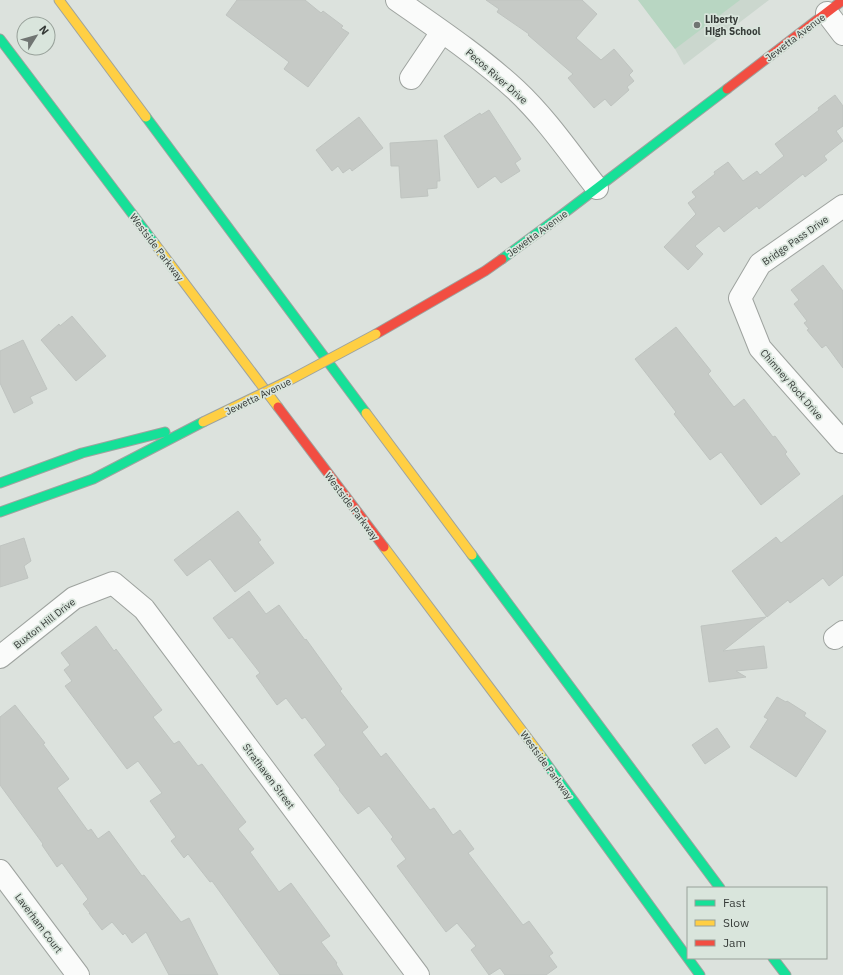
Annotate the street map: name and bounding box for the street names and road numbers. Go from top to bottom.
street label: Jewetta Avenue [763,10,828,64]
street label: Pecos River Drive [463,46,531,107]
street label: Jewetta Avenue [504,207,571,260]
street label: Westside Parkway [127,211,186,284]
street label: Bridge Pass Drive [760,212,831,268]
street label: Chimney Rock Drive [757,346,826,423]
street label: Jewetta Avenue [223,375,294,418]
street label: Westside Parkway [322,470,381,543]
street label: Buxton Hill Drive [11,595,78,652]
street label: Westside Parkway [517,728,576,802]
street label: Strathaven Street [240,741,298,812]
street label: Laverham Court [12,891,65,956]

